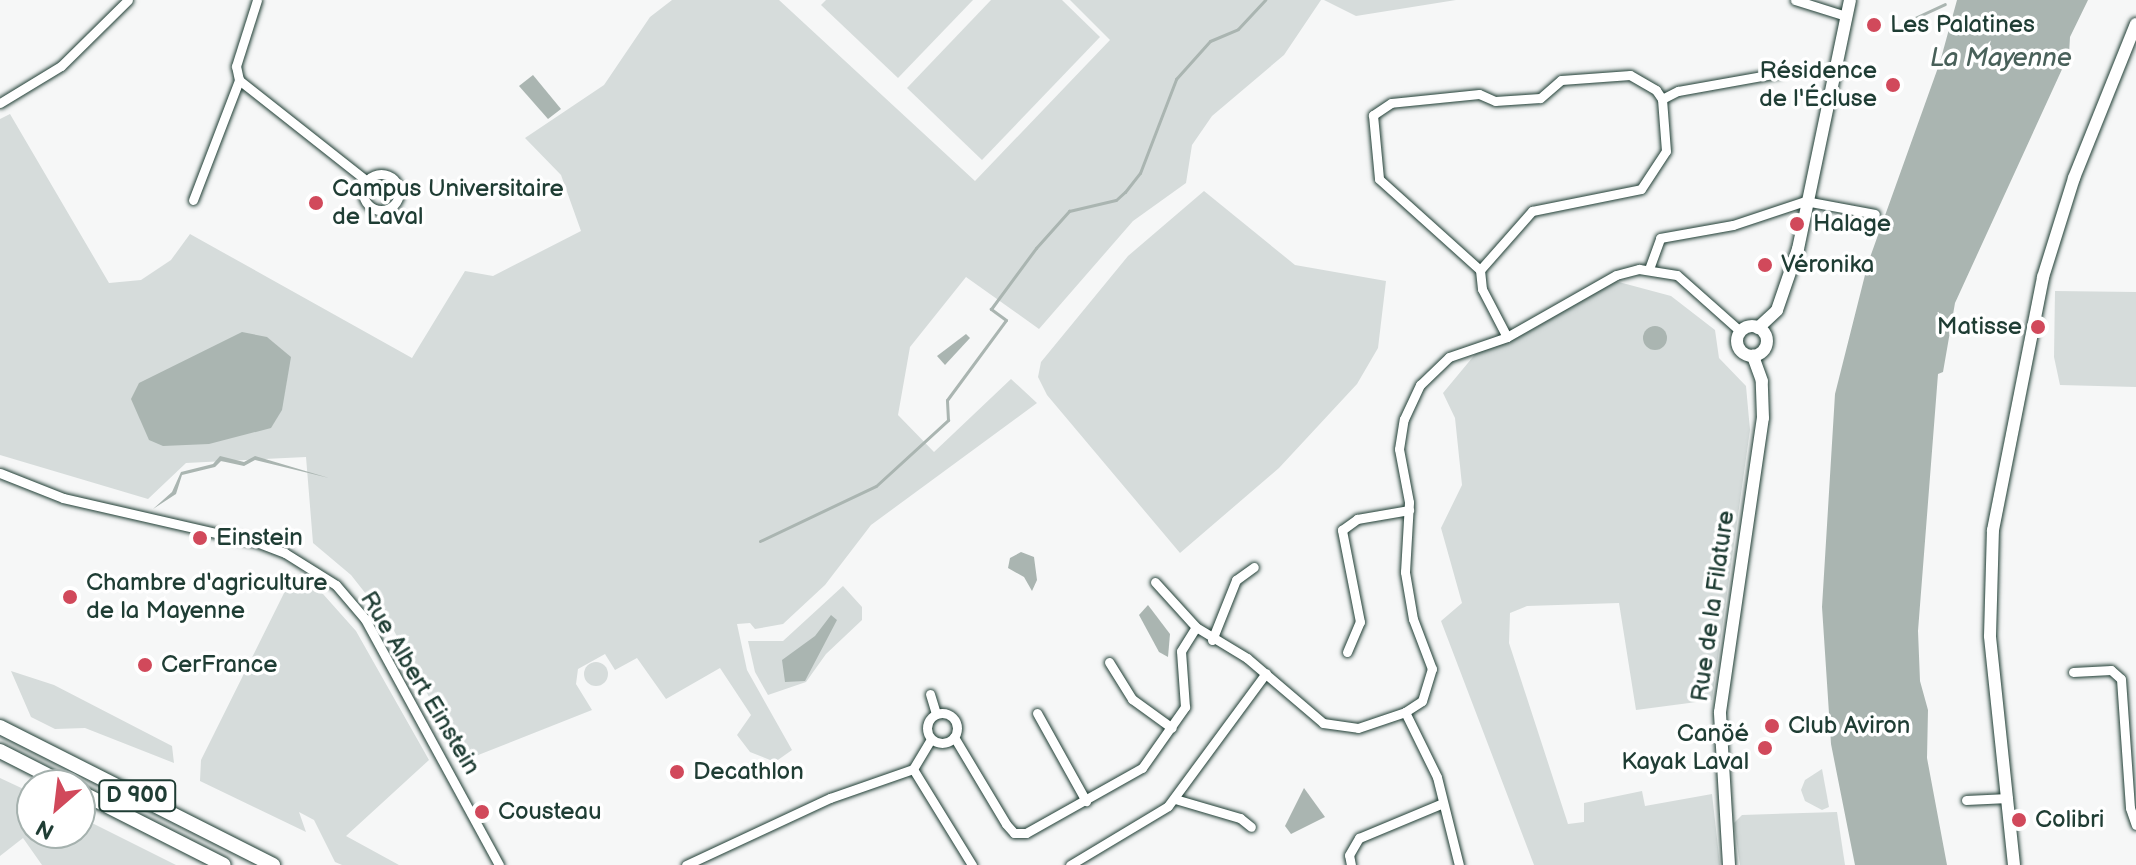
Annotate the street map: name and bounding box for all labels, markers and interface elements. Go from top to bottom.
place label: Les Palatines [1890,11,2035,39]
marker: Les Palatines [1865,16,1883,34]
water label: La Mayenne [1930,43,2072,75]
place label: Résidence de l'Écluse [1759,57,1877,113]
marker: Résidence de l'Écluse [1884,76,1902,94]
place label: Campus Universitaire de Laval [332,175,564,231]
marker: Campus Universitaire de Laval [307,194,325,212]
place label: Halage [1813,210,1891,238]
marker: Halage [1788,215,1806,233]
place label: Véronika [1781,251,1874,279]
marker: Véronika [1756,256,1774,274]
place label: Matisse [1937,313,2022,341]
marker: Matisse [2029,318,2047,336]
street label: Rue de la Filature [1685,509,1741,703]
place label: Einstein [216,524,303,552]
marker: Einstein [191,529,209,547]
place label: Chambre d'agriculture de la Mayenne [86,569,327,625]
street label: Rue Albert Einstein [354,586,486,780]
marker: Chambre d'agriculture de la Mayenne [61,588,79,606]
place label: CerFrance [161,651,278,679]
marker: CerFrance [136,656,154,674]
place label: Club Aviron [1788,712,1910,740]
marker: Club Aviron [1763,717,1781,735]
place label: Canöé Kayak Laval [1621,720,1749,776]
marker: Canöé Kayak Laval [1756,739,1774,757]
place label: Decathlon [693,758,804,786]
marker: Decathlon [668,763,686,781]
north arrow [16,769,96,849]
road number: D 900 [97,778,177,814]
place label: Cousteau [498,798,602,826]
marker: Cousteau [473,803,491,821]
place label: Colibri [2035,806,2104,834]
marker: Colibri [2010,811,2028,829]
text: N [32,813,59,845]

